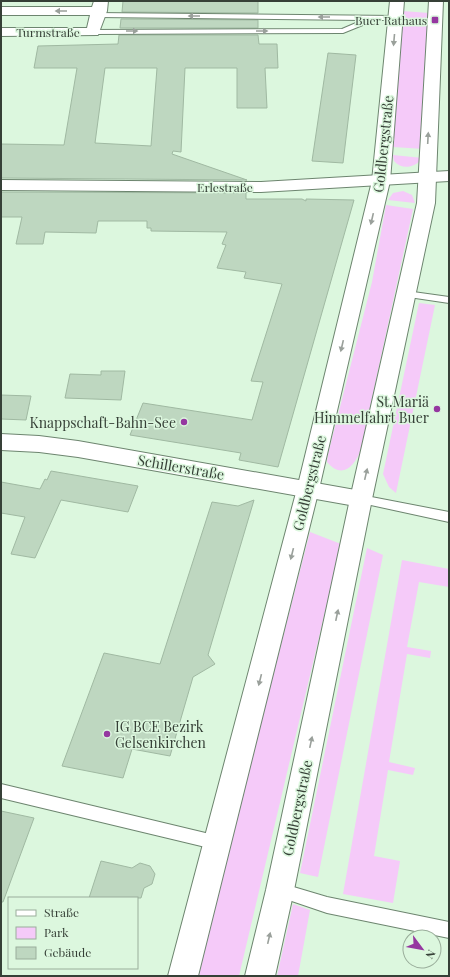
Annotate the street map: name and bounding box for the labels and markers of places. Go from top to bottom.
place label: Buer Rathaus [355,12,427,28]
marker: Buer Rathaus [430,15,440,25]
place label: St.Mariä Himmelfahrt Buer [314,392,430,427]
marker: St.Mariä Himmelfahrt Buer [432,404,442,414]
place label: Knappschaft-Bahn-See [30,413,176,432]
marker: Knappschaft-Bahn-See [179,417,189,427]
place label: IG BCE Bezirk Gelsenkirchen [115,717,207,752]
marker: IG BCE Bezirk Gelsenkirchen [102,729,112,739]

